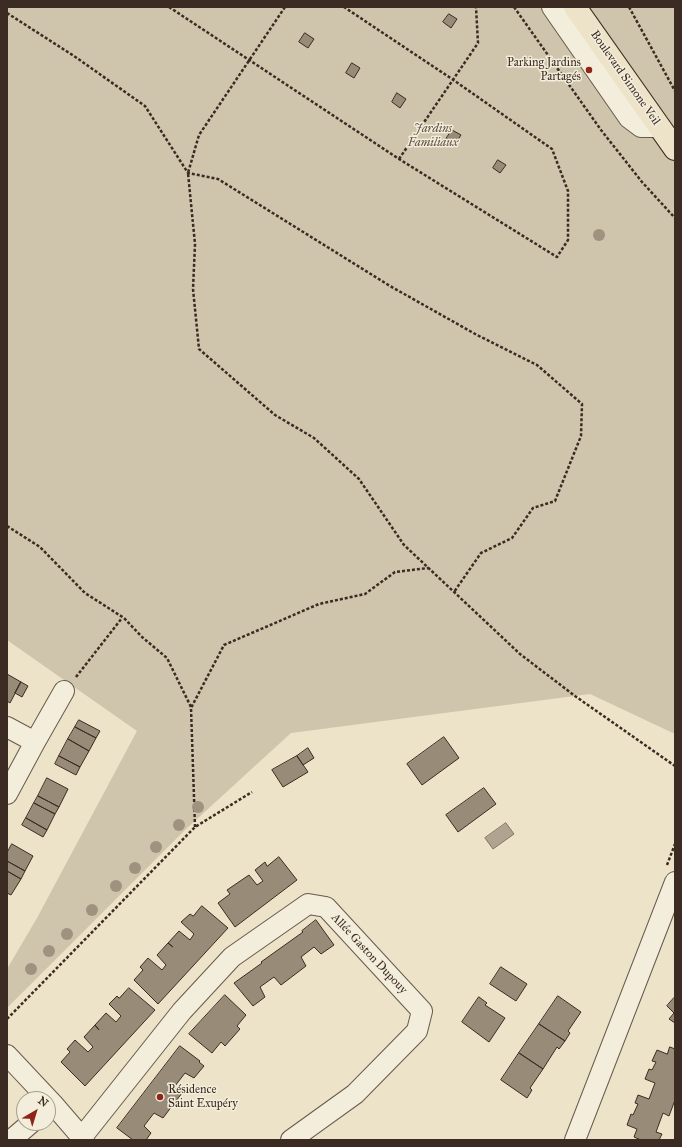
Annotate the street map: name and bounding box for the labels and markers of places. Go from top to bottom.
place label: Parking Jardins Partagés [507,56,581,84]
marker: Parking Jardins Partagés [584,65,594,75]
place label: Résidence Saint Exupéry [168,1083,238,1111]
marker: Résidence Saint Exupéry [155,1092,165,1102]

